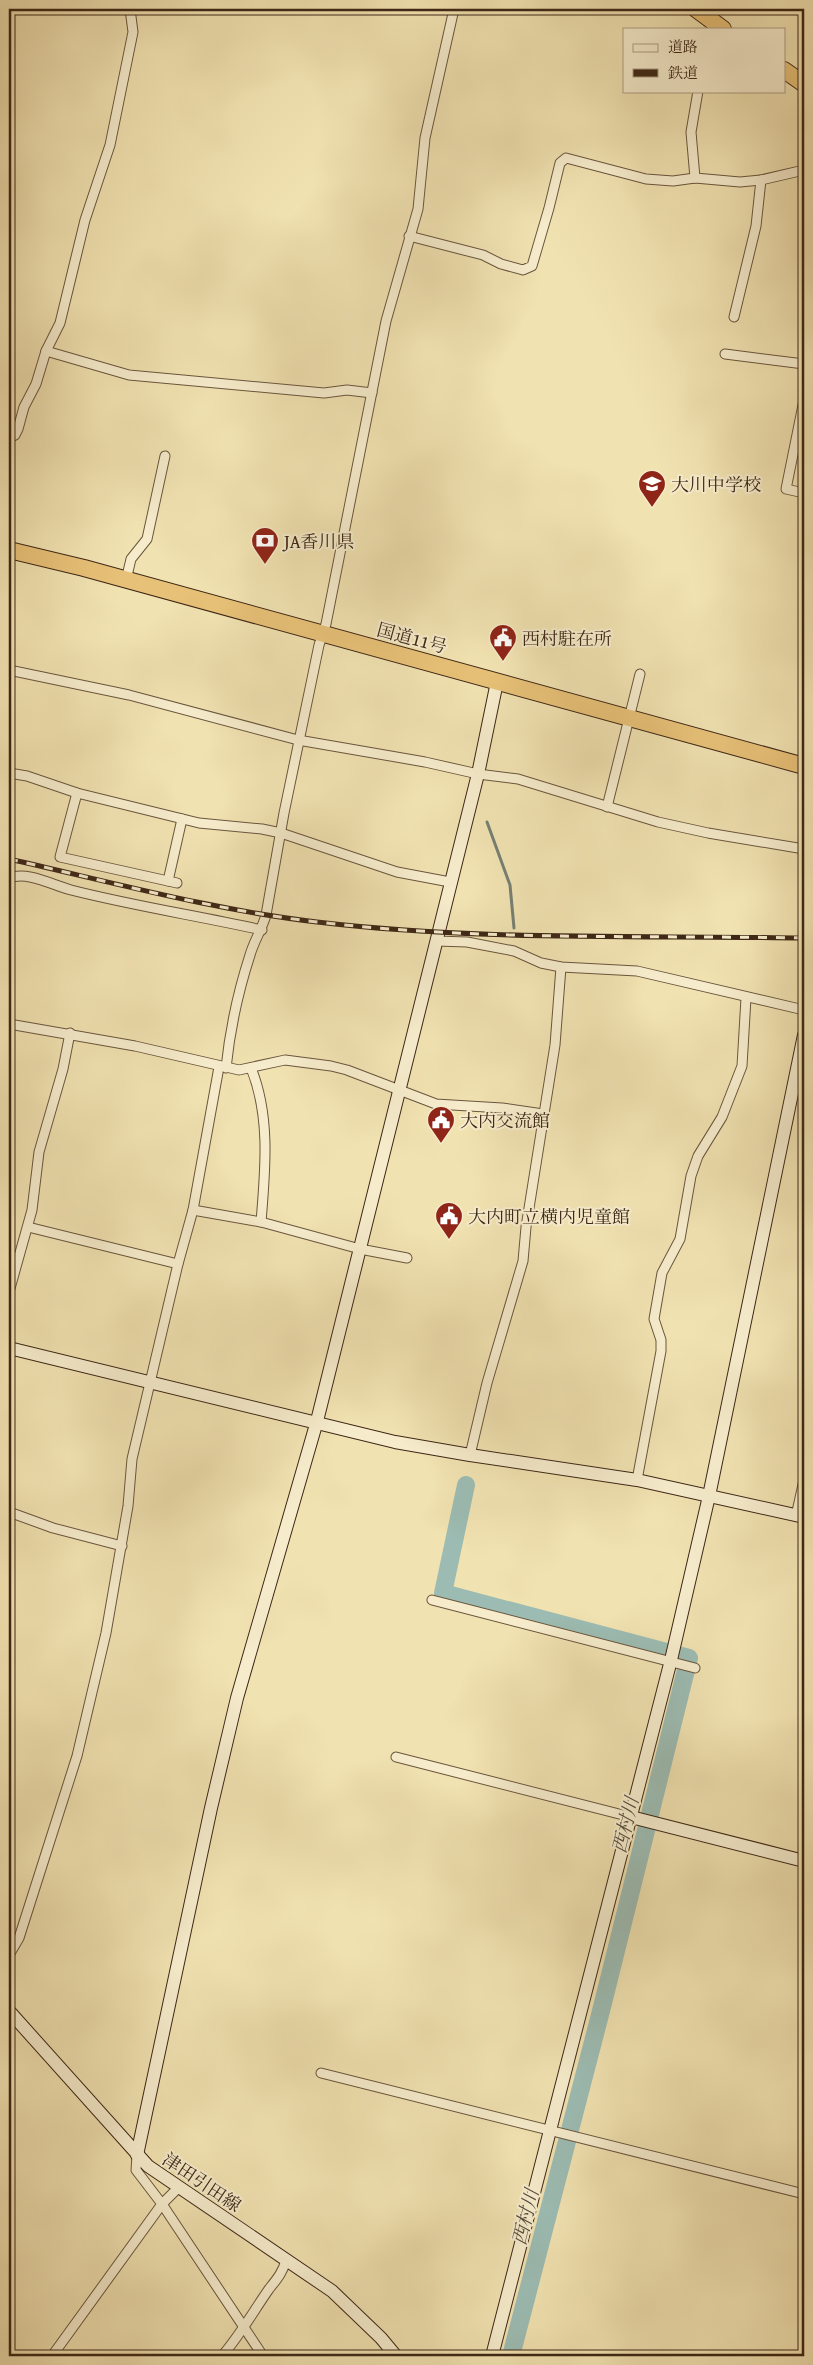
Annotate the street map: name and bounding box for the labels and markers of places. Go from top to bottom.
school or university icon: 大川中学校 [637,469,667,508]
place label: 大川中学校 [671,471,761,498]
bank icon: JA香川県 [250,526,280,565]
place label: JA香川県 [282,528,355,555]
public building icon: 西村駐在所 [488,623,518,662]
place label: 西村駐在所 [522,625,612,652]
public building icon: 大内交流館 [426,1105,456,1144]
place label: 大内交流館 [460,1107,550,1134]
public building icon: 大内町立横内児童館 [434,1201,464,1240]
place label: 大内町立横内児童館 [468,1203,630,1230]

